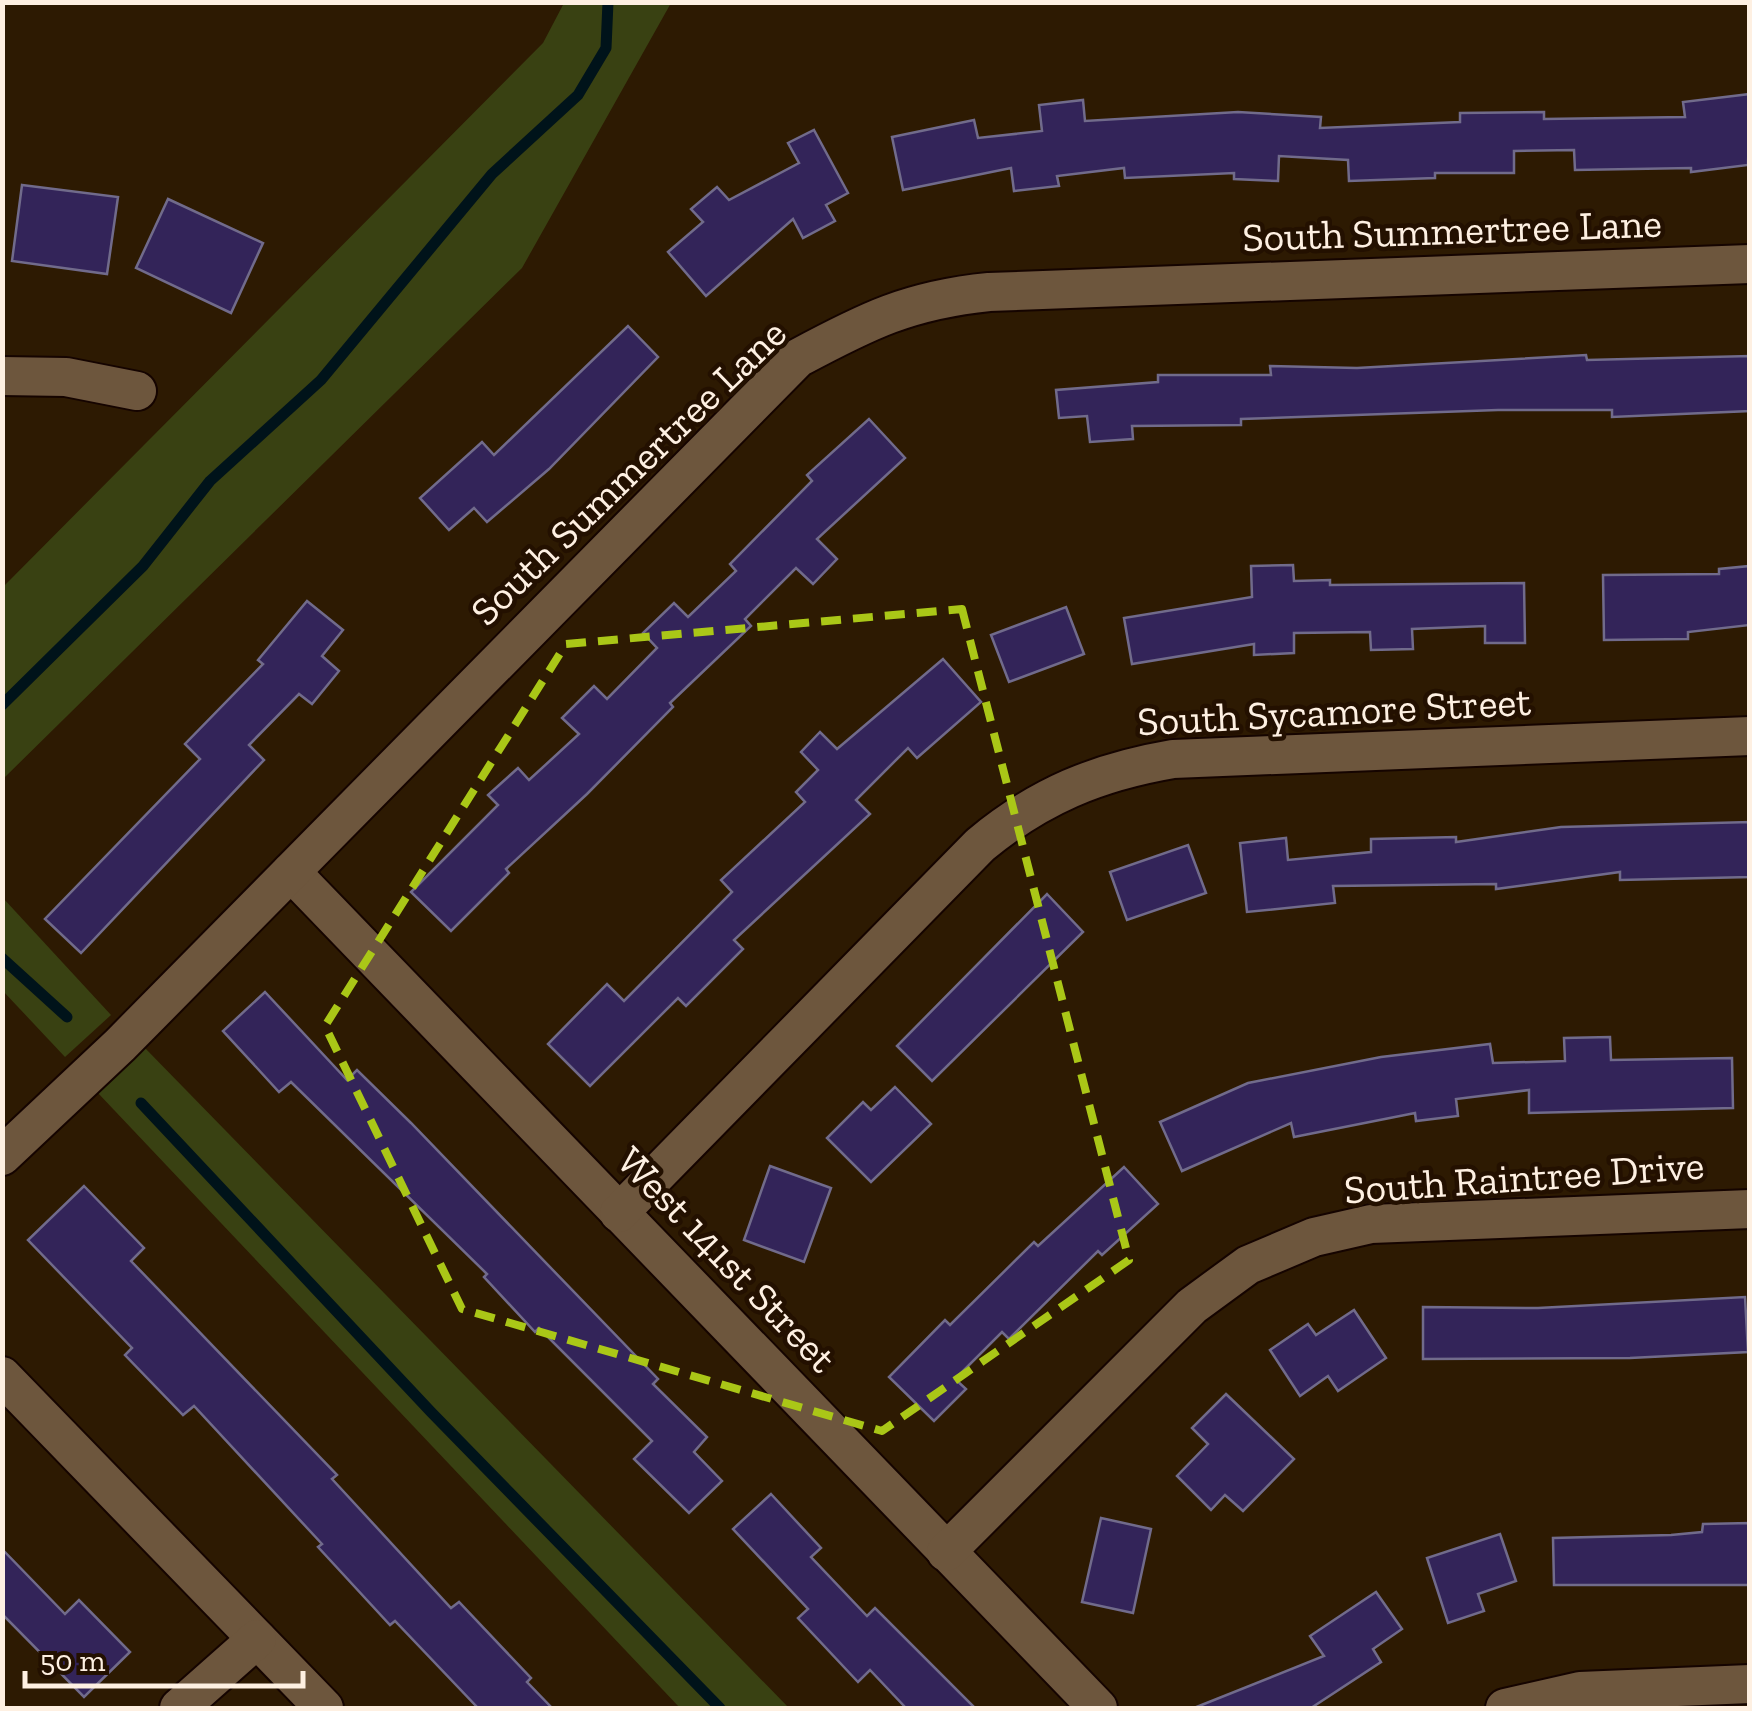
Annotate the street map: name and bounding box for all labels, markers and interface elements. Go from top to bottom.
street label: South Summertree Lane [1241,199,1663,261]
street label: South Summertree Lane [460,309,796,635]
street label: South Sycamore Street [1136,677,1532,745]
street label: West 141st Street [607,1136,847,1382]
street label: South Raintree Drive [1342,1140,1706,1214]
scale bar [25,1626,302,1688]
text: 50 m [40,1643,105,1679]

